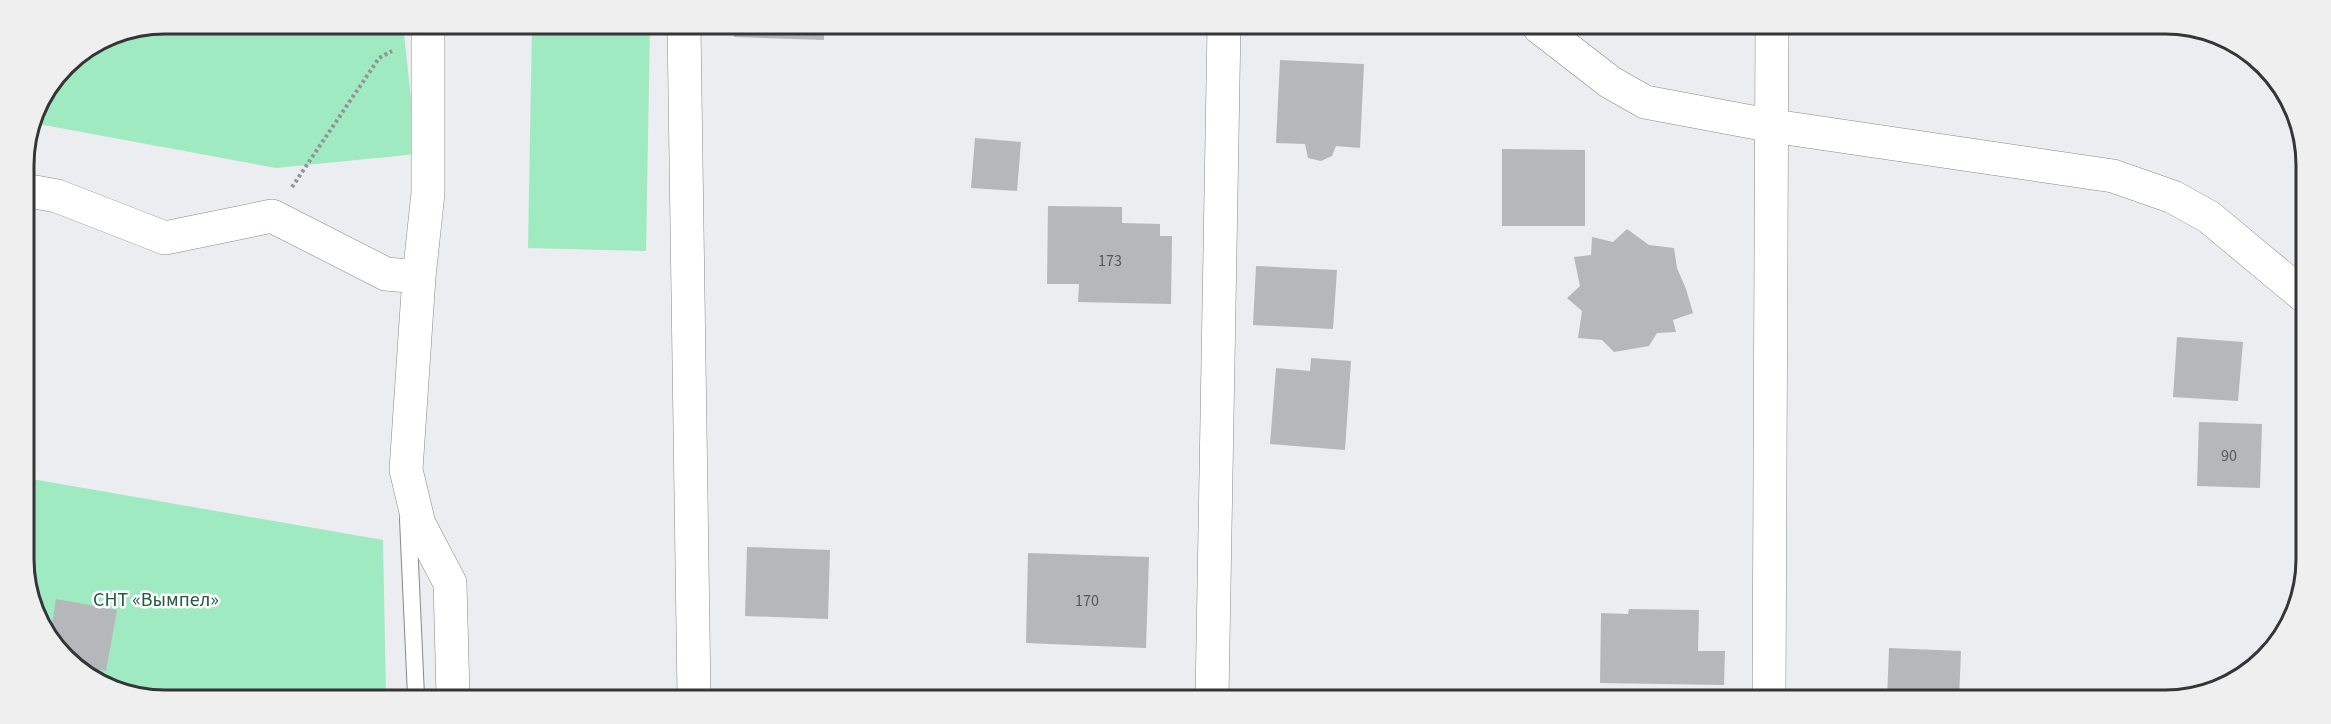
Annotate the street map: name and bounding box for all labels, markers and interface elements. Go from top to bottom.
house number: 173 [1098,250,1122,272]
house number: 90 [2221,445,2237,467]
park label: СНТ «Вымпел» [93,586,219,614]
house number: 170 [1075,590,1099,612]

